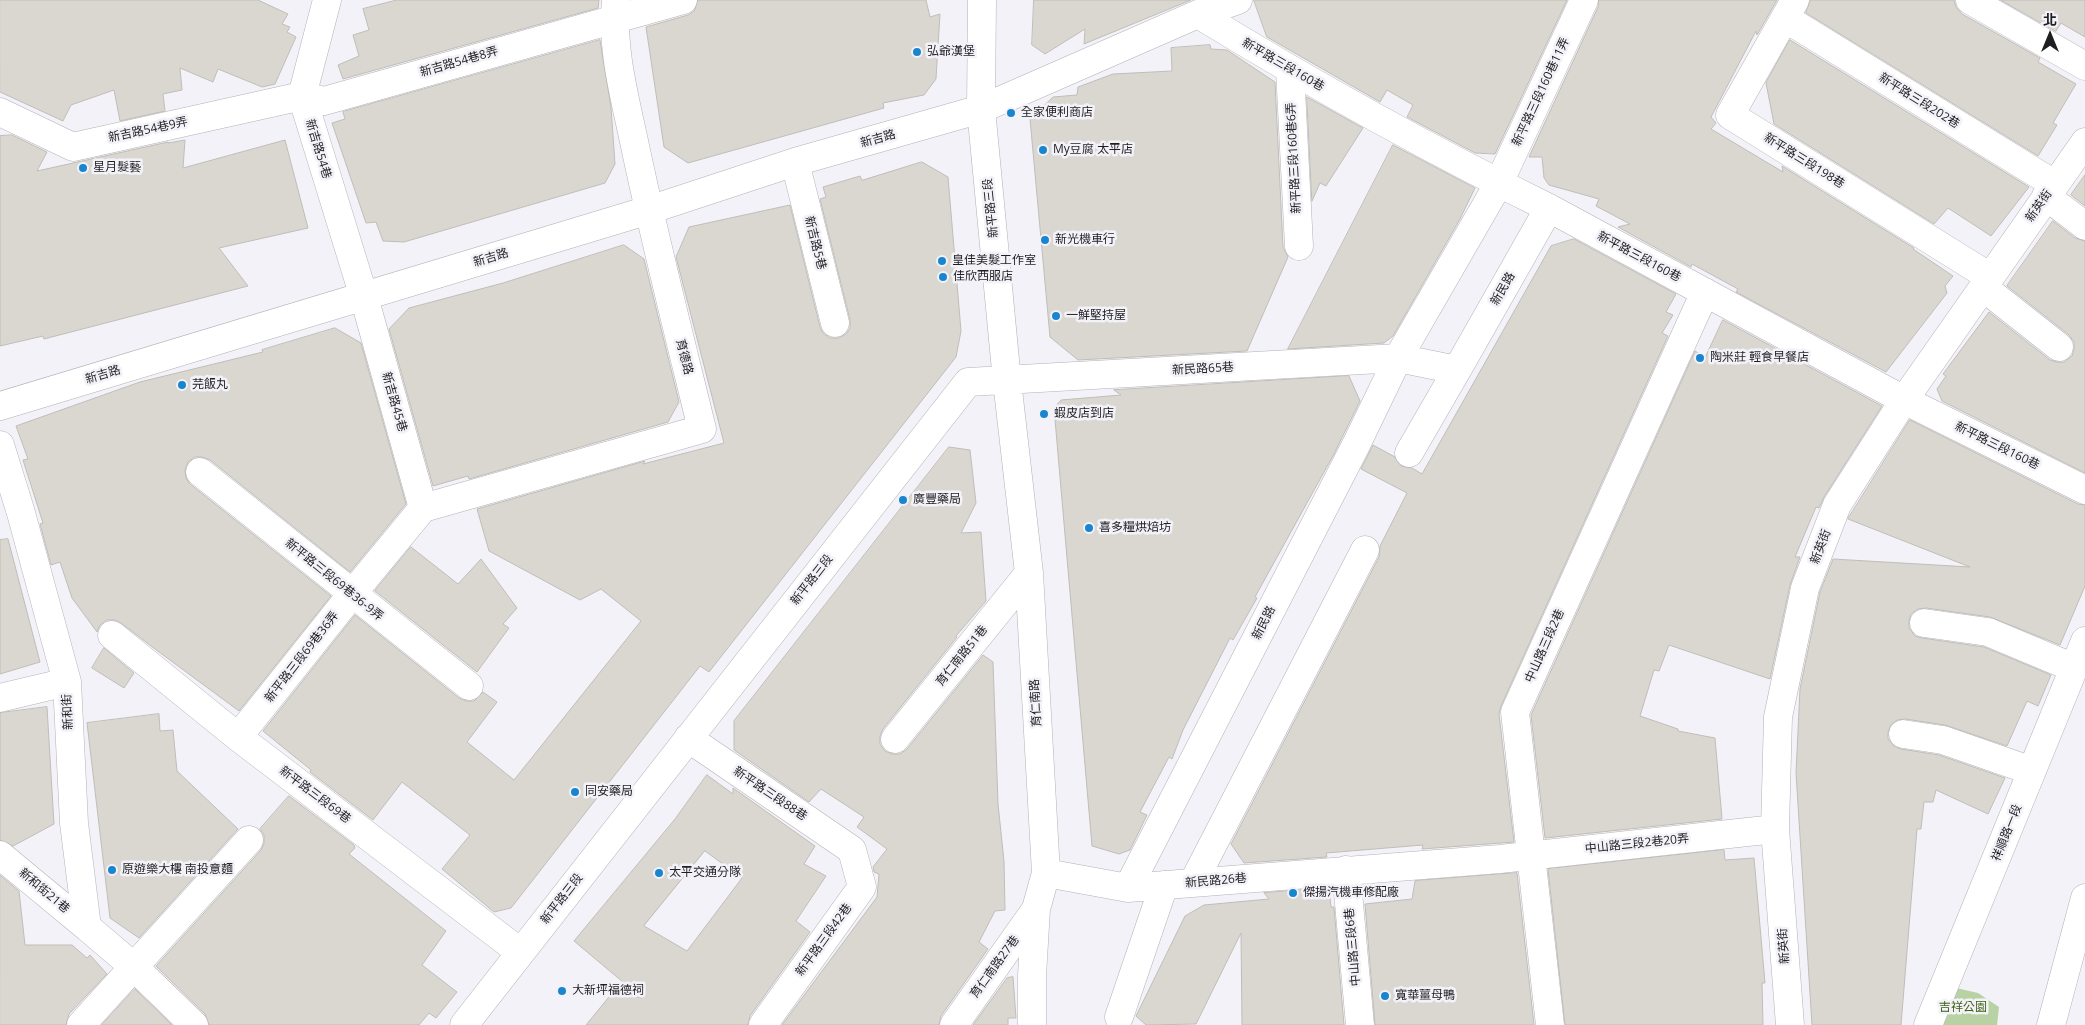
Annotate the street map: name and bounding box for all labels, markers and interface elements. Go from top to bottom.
north arrow [2025,10,2075,60]
text: 北 [2043,10,2057,29]
street label: 新平路三段160巷11弄 [1509,35,1573,149]
street label: 新平路三段160巷 [1239,36,1327,94]
street label: 新吉路54巷8弄 [418,44,500,80]
place label: 弘爺漢堡 [927,45,975,59]
marker: 弘爺漢堡 [911,46,923,58]
street label: 新平路三段202巷 [1876,70,1962,132]
street label: 新平路三段160巷6弄 [1284,102,1304,214]
place label: 全家便利商店 [1021,106,1093,120]
marker: 全家便利商店 [1005,107,1017,119]
street label: 新吉路54巷9弄 [107,115,189,145]
street label: 新吉路54巷 [302,117,334,181]
street label: 新吉路 [859,127,897,151]
street label: 新平路三段198巷 [1761,130,1847,192]
place label: My豆腐 太平店 [1053,143,1133,157]
marker: My豆腐 太平店 [1037,144,1049,156]
place label: 星月髮藝 [93,161,141,175]
marker: 星月髮藝 [77,162,89,174]
street label: 新平路三段 [981,177,1001,239]
street label: 新英街 [2023,187,2055,225]
street label: 新吉路5巷 [801,215,829,271]
street label: 新平路三段160巷 [1595,229,1683,285]
place label: 新光機車行 [1055,233,1115,247]
marker: 新光機車行 [1039,234,1051,246]
street label: 新吉路 [472,246,510,270]
place label: 皇佳美髮工作室 [952,254,1036,268]
marker: 皇佳美髮工作室 [936,255,948,267]
place label: 佳欣西服店 [953,270,1013,284]
street label: 新民路 [1488,270,1518,308]
marker: 佳欣西服店 [937,271,949,283]
place label: 一鮮堅持屋 [1066,309,1126,323]
marker: 一鮮堅持屋 [1050,310,1062,322]
street label: 育德路 [673,338,695,376]
place label: 陶米莊 輕食早餐店 [1710,351,1809,365]
marker: 陶米莊 輕食早餐店 [1694,352,1706,364]
street label: 新民路65巷 [1172,360,1234,378]
street label: 新吉路 [84,363,122,387]
street label: 新吉路45巷 [379,370,409,434]
place label: 芫飯丸 [192,378,228,392]
marker: 芫飯丸 [176,379,188,391]
place label: 蝦皮店到店 [1054,407,1114,421]
marker: 蝦皮店到店 [1038,408,1050,420]
street label: 新平路三段160巷 [1952,419,2042,473]
place label: 廣豐藥局 [913,493,961,507]
marker: 廣豐藥局 [897,494,909,506]
place label: 喜多糧烘焙坊 [1099,521,1171,535]
marker: 喜多糧烘焙坊 [1083,522,1095,534]
street label: 新英街 [1808,528,1834,566]
street label: 新平路三段69巷36-9弄 [282,536,386,624]
street label: 新平路三段 [788,552,836,608]
street label: 新民路 [1249,604,1279,642]
street label: 中山路三段2巷 [1522,607,1568,685]
street label: 新平路三段69巷36弄 [262,609,342,705]
street label: 育仁南路51巷 [933,623,991,689]
street label: 育仁南路 [1028,679,1044,727]
street label: 新和街 [60,694,76,730]
street label: 新平路三段69巷 [276,763,354,827]
street label: 新平路三段88巷 [730,764,810,824]
place label: 同安藥局 [585,785,633,799]
marker: 同安藥局 [569,786,581,798]
street label: 祥順路一段 [1989,802,2025,864]
street label: 中山路三段2巷20弄 [1584,831,1690,857]
place label: 原遊樂大樓 南投意麵 [122,863,233,877]
marker: 原遊樂大樓 南投意麵 [106,864,118,876]
street label: 新和街21巷 [16,866,72,916]
place label: 太平交通分隊 [669,866,741,880]
marker: 太平交通分隊 [653,867,665,879]
street label: 新平路三段 [538,871,586,927]
street label: 新民路26巷 [1185,871,1247,891]
place label: 傑揚汽機車修配廠 [1303,886,1399,900]
marker: 傑揚汽機車修配廠 [1287,887,1299,899]
street label: 新平路三段42巷 [793,901,855,979]
street label: 中山路三段6巷 [1342,907,1364,987]
street label: 新英街 [1776,928,1792,964]
street label: 育仁南路27巷 [968,933,1022,1001]
place label: 大新坪福德祠 [572,984,644,998]
marker: 大新坪福德祠 [556,985,568,997]
place label: 寬華薑母鴨 [1395,989,1455,1003]
marker: 寬華薑母鴨 [1379,990,1391,1002]
park label: 吉祥公園 [1939,1001,1987,1015]

